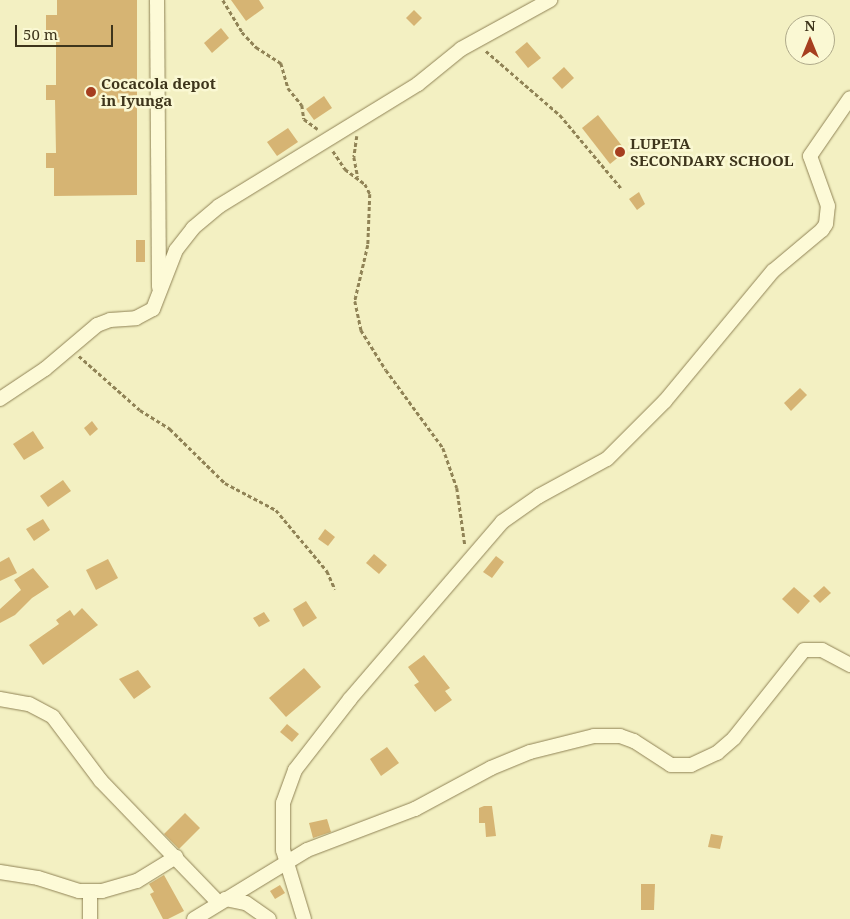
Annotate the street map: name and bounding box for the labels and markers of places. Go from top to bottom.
place label: Cocacola depot in Iyunga [101,74,216,109]
marker: Cocacola depot in Iyunga [85,86,97,98]
place label: LUPETA SECONDARY SCHOOL [630,134,794,169]
marker: LUPETA SECONDARY SCHOOL [614,146,626,158]

